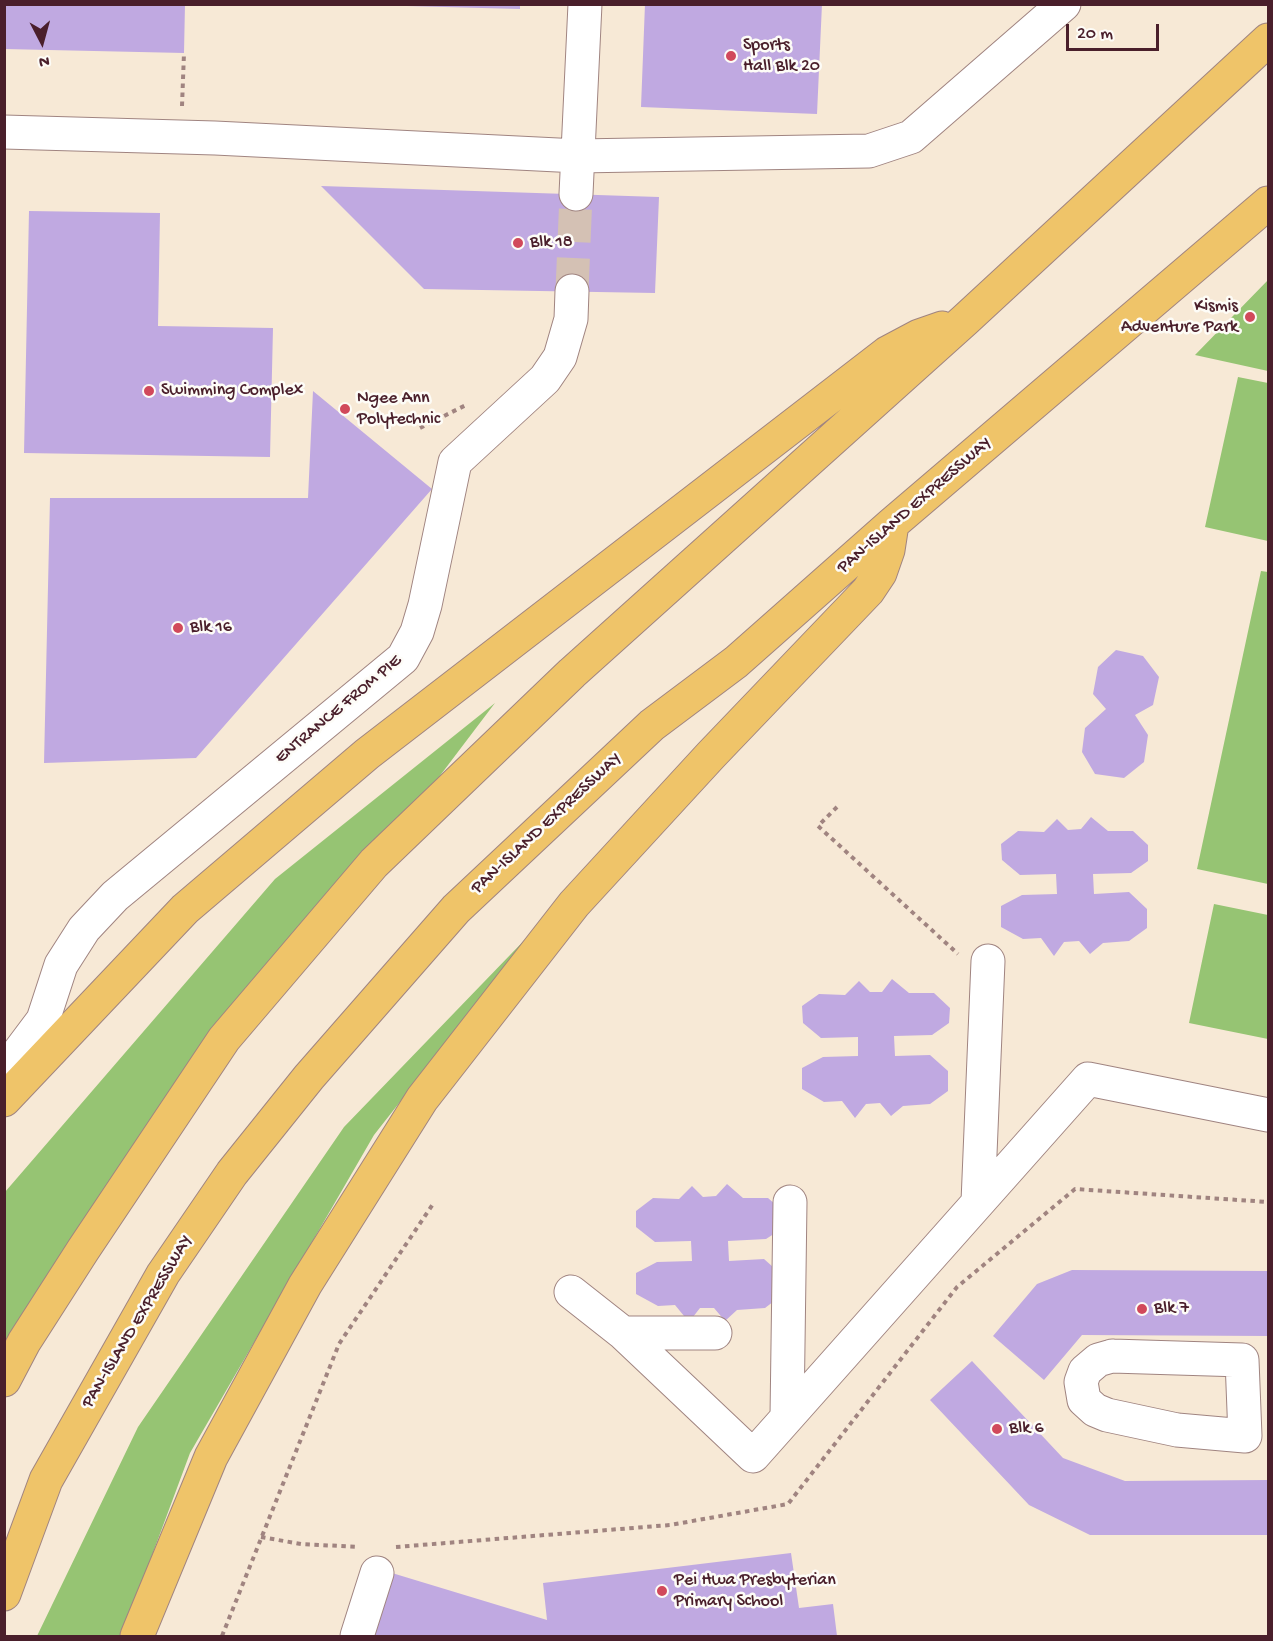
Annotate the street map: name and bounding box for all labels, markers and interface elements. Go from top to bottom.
north arrow [12,12,72,72]
scale bar [1069,12,1162,50]
text: 20 m [1077,24,1113,45]
place label: Sports Hall Blk 20 [743,35,820,78]
marker: Sports Hall Blk 20 [724,49,738,63]
text: N [38,50,50,70]
place label: Blk 18 [530,232,573,254]
marker: Blk 18 [511,236,525,250]
place label: Kismis Adventure Park [1121,296,1238,338]
marker: Kismis Adventure Park [1243,310,1257,324]
place label: Swimming Complex [161,380,303,402]
marker: Swimming Complex [142,384,156,398]
place label: Ngee Ann Polytechnic [357,388,440,430]
marker: Ngee Ann Polytechnic [338,402,352,416]
street label: PAN-ISLAND EXPRESSWAY [833,433,997,579]
place label: Blk 16 [190,617,232,639]
marker: Blk 16 [171,621,185,635]
street label: ENTRANCE FROM PIE [271,651,407,769]
street label: PAN-ISLAND EXPRESSWAY [467,749,627,899]
street label: PAN-ISLAND EXPRESSWAY [78,1232,198,1412]
place label: Blk 7 [1154,1298,1189,1320]
marker: Blk 7 [1135,1302,1149,1316]
place label: Blk 6 [1009,1418,1044,1440]
marker: Blk 6 [990,1422,1004,1436]
place label: Pei Hwa Presbyterian Primary School [674,1570,836,1612]
marker: Pei Hwa Presbyterian Primary School [655,1584,669,1598]

